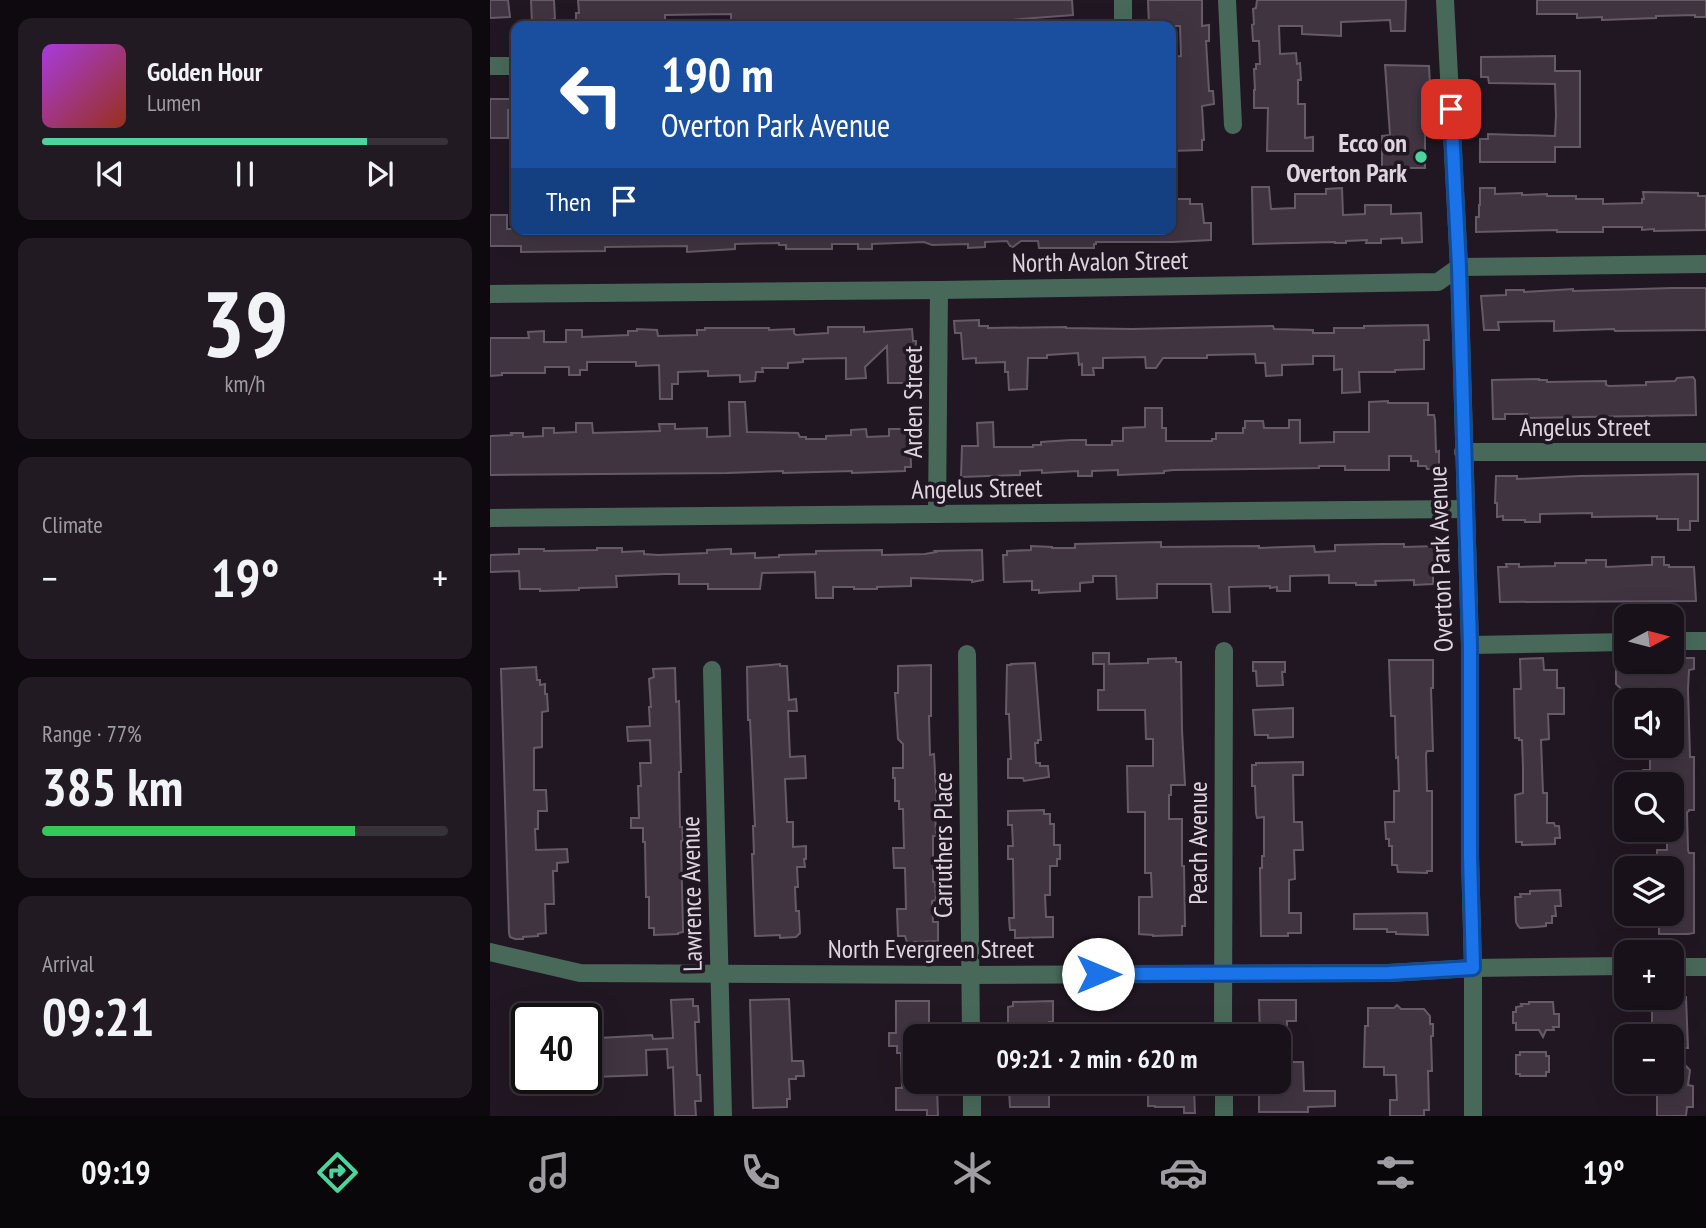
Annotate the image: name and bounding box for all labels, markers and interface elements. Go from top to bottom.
text: 190 m [661,42,774,106]
icon: left [546,49,637,140]
text: Golden Hour [147,55,262,88]
pin [1421,79,1481,139]
text: Lumen [147,88,201,117]
icon: arrive [1432,90,1470,128]
text: Overton Park Avenue [661,104,890,146]
place label: Ecco on Overton Park [1286,126,1407,189]
marker: Ecco on Overton Park [1413,149,1429,165]
icon: previous [91,155,129,193]
icon: pause [226,155,264,193]
icon: next [361,155,399,193]
icon: arrive [605,182,643,220]
text: Then [546,185,591,218]
street label: North Avalon Street [1012,243,1188,279]
text: 39 [202,264,289,382]
street label: Arden Street [896,346,929,458]
text: km/h [225,369,265,398]
street label: Angelus Street [1519,410,1651,443]
street label: Overton Park Avenue [1420,465,1460,653]
street label: Angelus Street [911,470,1043,506]
text: Climate [42,510,103,539]
text: 19° [211,544,279,611]
text: − [42,553,58,602]
text: + [432,553,448,602]
north arrow [1614,604,1684,674]
map controls [1614,604,1684,1094]
button: sound [1614,688,1684,758]
text: Range · 77% [42,719,142,748]
text: 385 km [42,753,183,820]
street label: Carruthers Place [926,772,959,918]
button: search [1614,772,1684,842]
street label: Peach Avenue [1181,781,1214,905]
street label: Lawrence Avenue [673,816,709,972]
button: layers [1614,856,1684,926]
street label: North Evergreen Street [828,932,1034,965]
position arrow [1061,937,1135,1011]
button: + [1614,940,1684,1010]
text: Arrival [42,949,94,978]
text: 09:21 [42,983,154,1050]
speed limit sign: 40 [511,1003,602,1094]
button: − [1614,1024,1684,1094]
text: 09:21 · 2 min · 620 m [997,1042,1197,1075]
icon: directions [313,1148,362,1197]
icon: music [525,1148,574,1197]
icon: phone [736,1148,785,1197]
icon: climate [948,1148,997,1197]
icon: car [1159,1148,1208,1197]
icon: filters [1371,1148,1420,1197]
text: 09:19 [81,1151,151,1193]
text: 19° [1582,1151,1625,1193]

